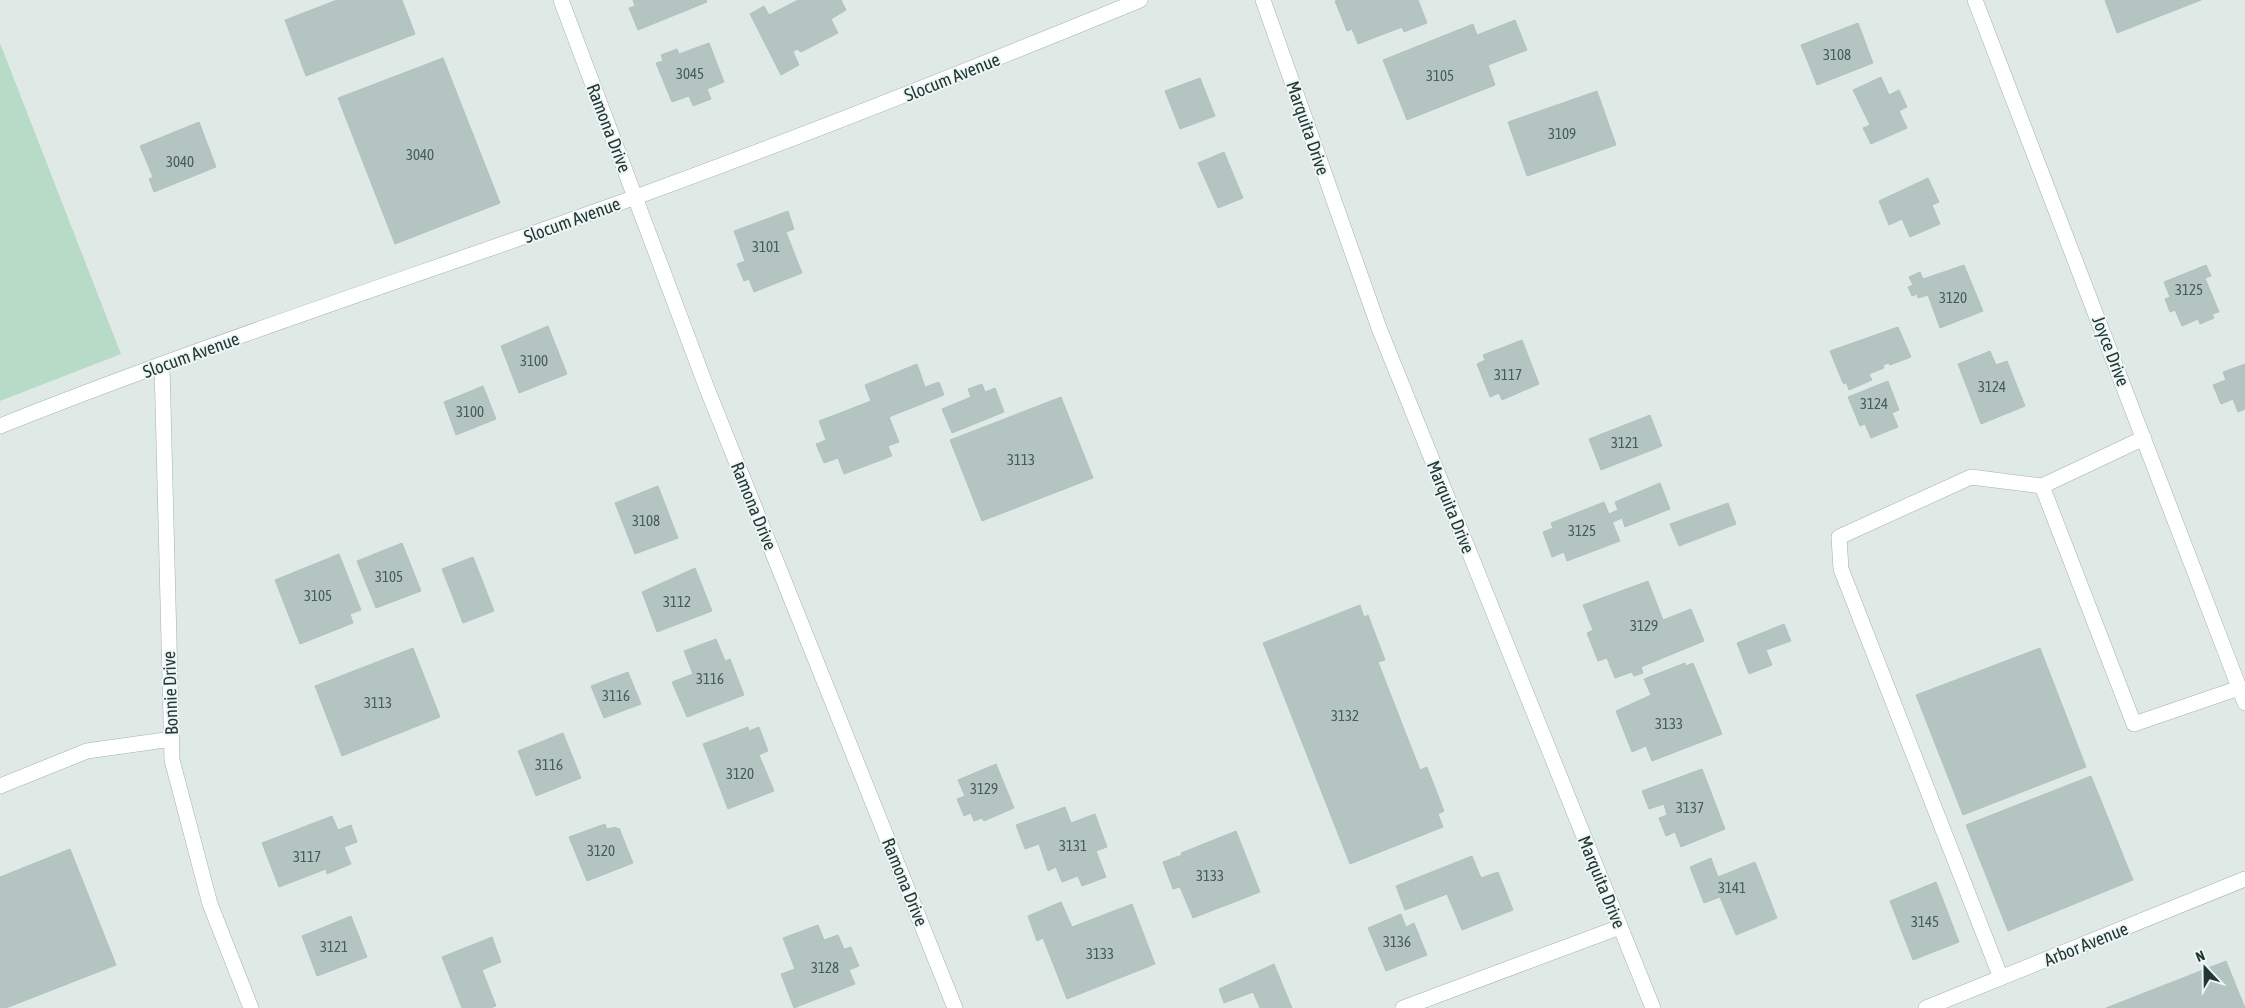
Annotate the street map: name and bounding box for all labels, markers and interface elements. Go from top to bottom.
house number: 3108 [1823,46,1851,63]
street label: Slocum Avenue [901,48,1003,106]
house number: 3045 [676,65,704,82]
house number: 3105 [1426,67,1454,84]
street label: Marquita Drive [1282,78,1334,178]
street label: Ramona Drive [582,81,636,175]
house number: 3109 [1548,125,1576,142]
house number: 3040 [406,146,434,163]
house number: 3040 [166,153,194,170]
street label: Slocum Avenue [521,193,623,247]
house number: 3101 [752,238,780,255]
house number: 3125 [2175,281,2203,298]
house number: 3120 [1939,289,1967,306]
street label: Joyce Drive [2088,313,2134,389]
street label: Slocum Avenue [140,328,242,382]
house number: 3100 [520,352,548,369]
house number: 3117 [1494,366,1522,383]
house number: 3124 [1978,378,2006,395]
house number: 3124 [1860,395,1888,412]
house number: 3100 [456,403,484,420]
house number: 3121 [1611,434,1639,451]
house number: 3113 [1007,451,1035,468]
street label: Marquita Drive [1423,458,1479,556]
street label: Ramona Drive [727,459,781,553]
house number: 3108 [632,512,660,529]
house number: 3125 [1568,522,1596,539]
house number: 3105 [375,568,403,585]
house number: 3105 [304,587,332,604]
house number: 3112 [663,593,691,610]
house number: 3129 [1630,617,1658,634]
street label: Bonnie Drive [158,651,182,735]
house number: 3116 [696,670,724,687]
house number: 3116 [602,687,630,704]
house number: 3113 [364,694,392,711]
house number: 3132 [1331,707,1359,724]
house number: 3133 [1655,715,1683,732]
house number: 3116 [535,756,563,773]
house number: 3120 [726,765,754,782]
house number: 3129 [970,780,998,797]
house number: 3137 [1676,799,1704,816]
street label: Marquita Drive [1574,833,1630,931]
street label: Ramona Drive [878,835,932,929]
house number: 3131 [1059,837,1087,854]
house number: 3120 [587,842,615,859]
house number: 3117 [293,848,321,865]
house number: 3133 [1196,867,1224,884]
house number: 3141 [1718,879,1746,896]
house number: 3145 [1911,913,1939,930]
street label: Arbor Avenue [2041,918,2131,970]
house number: 3136 [1383,933,1411,950]
house number: 3121 [320,938,348,955]
north arrow [2180,943,2230,993]
house number: 3133 [1086,945,1114,962]
text: N [2193,947,2207,965]
house number: 3128 [811,959,839,976]

